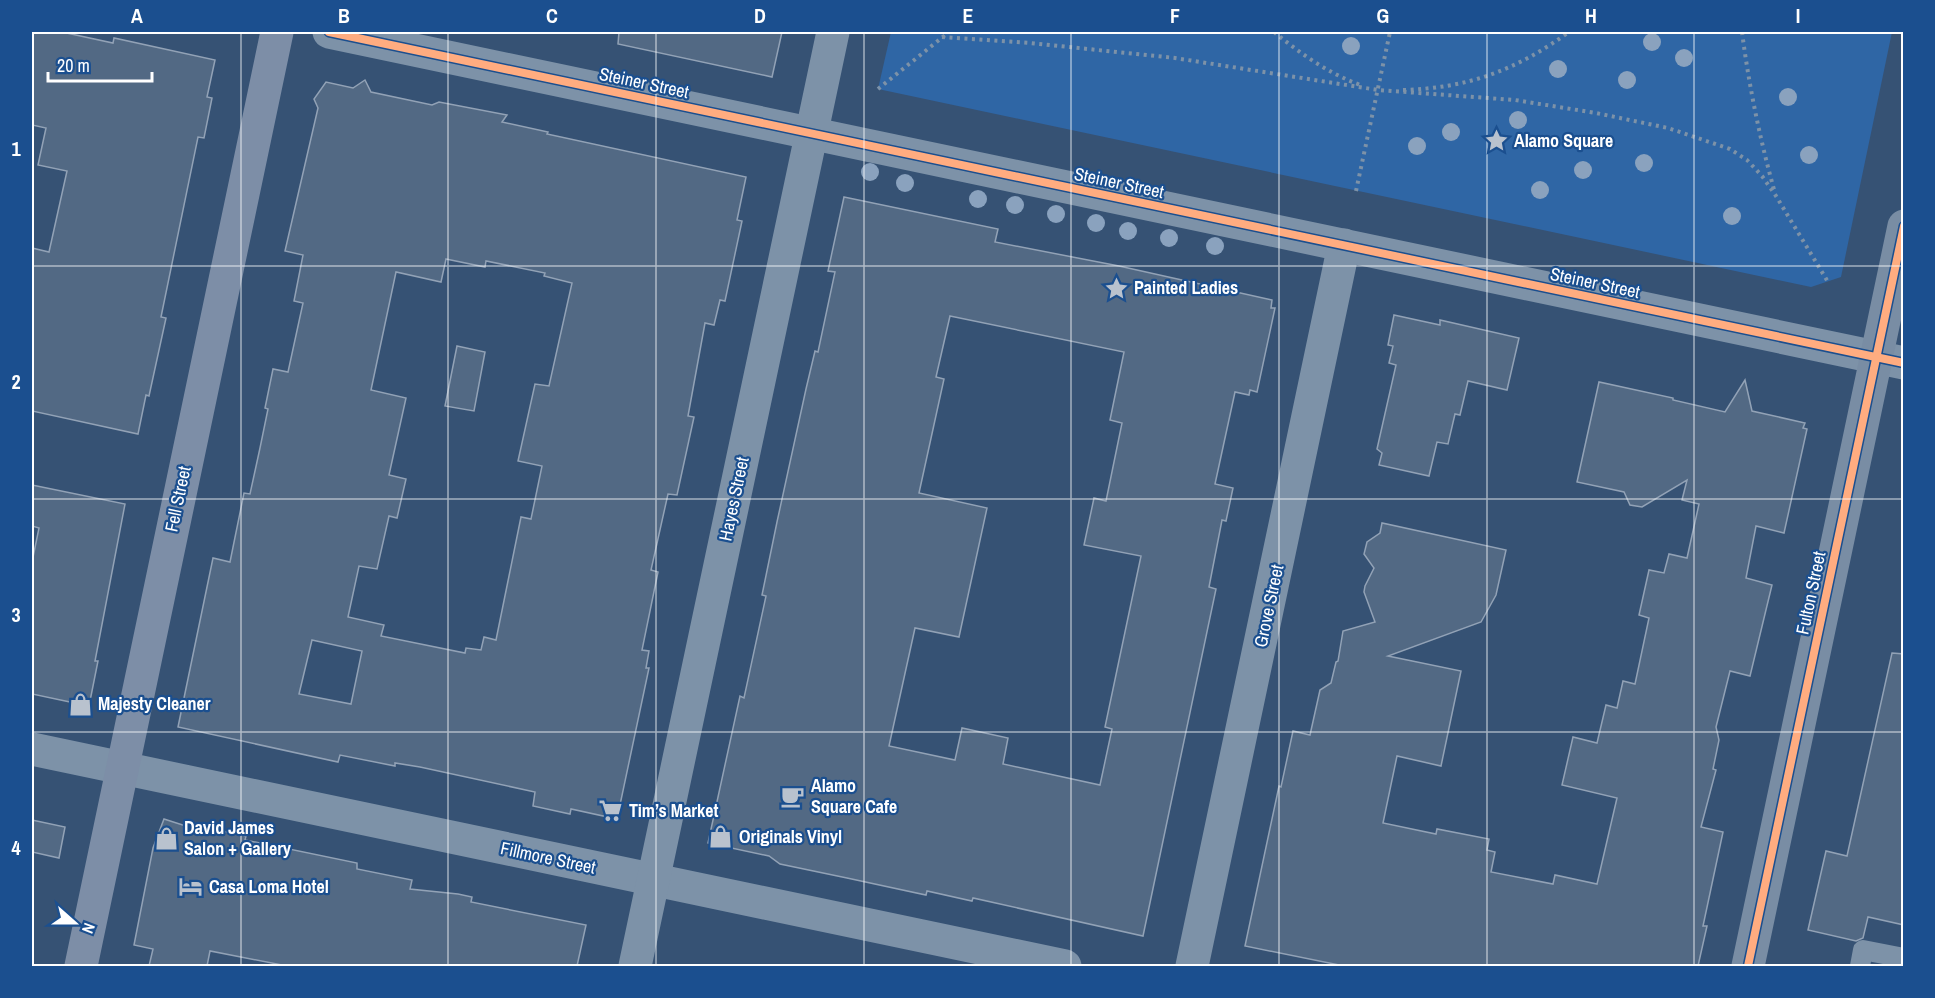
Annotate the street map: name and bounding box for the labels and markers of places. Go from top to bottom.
place icon: Alamo Square [1483,128,1509,154]
place label: Alamo Square [1514,128,1613,153]
place icon: Painted Ladies [1103,275,1129,301]
place label: Painted Ladies [1134,275,1238,300]
shop icon: Majesty Cleaner [67,691,93,717]
place label: Majesty Cleaner [98,691,211,716]
place label: Alamo Square Cafe [811,773,897,819]
cafe icon: Alamo Square Cafe [780,783,806,809]
supermarket icon: Tim’s Market [598,798,624,824]
place label: Tim’s Market [629,798,719,823]
place label: David James Salon + Gallery [184,815,292,861]
shop icon: Originals Vinyl [708,824,734,850]
place label: Originals Vinyl [739,824,842,849]
shop icon: David James Salon + Gallery [153,825,179,851]
hotel icon: Casa Loma Hotel [178,874,204,900]
place label: Casa Loma Hotel [209,874,329,899]

